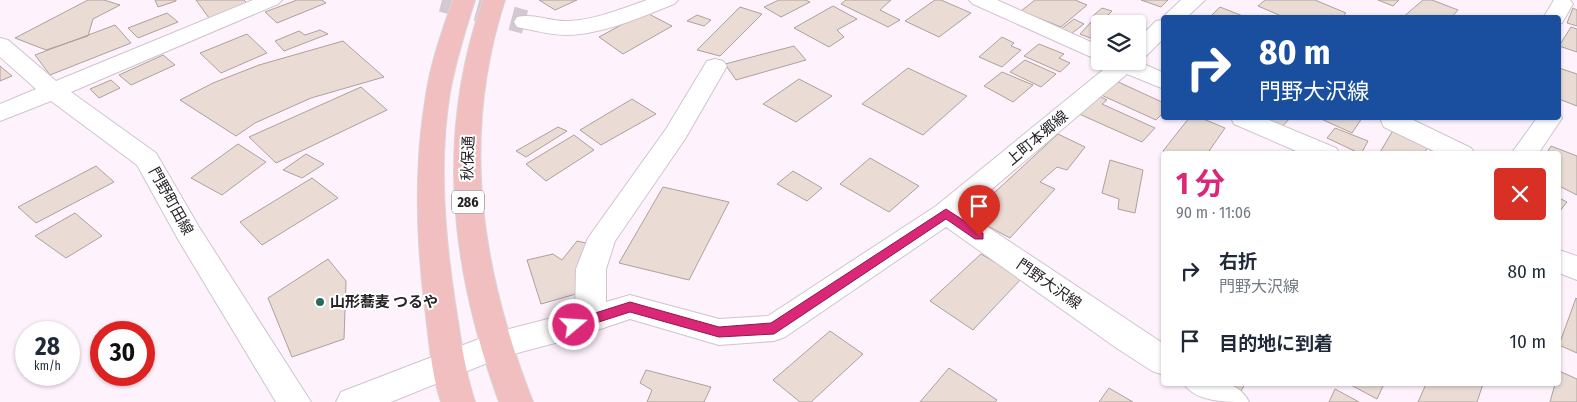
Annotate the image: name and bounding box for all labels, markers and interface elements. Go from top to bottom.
map controls [1091,15,1146,70]
button: layers [1091,15,1146,70]
text: 80 m [1259,31,1331,73]
icon: right [1176,35,1241,100]
text: 門野大沢線 [1259,78,1369,105]
street label: 上町本郷線 [1002,107,1072,169]
street label: 秋保通 [458,135,478,181]
street label: 門野町田線 [145,164,197,238]
text: 1 分 [1176,166,1225,202]
button: close [1494,168,1546,220]
pin [958,185,1000,236]
road number: 286 [452,190,484,213]
icon: arrive [965,192,993,220]
text: 90 m · 11:06 [1176,203,1251,222]
text: 右折 [1219,250,1257,273]
street label: 門野大沢線 [1013,255,1085,313]
icon: right [1176,257,1204,285]
text: 80 m [1508,260,1546,283]
text: 門野大沢線 [1219,277,1299,296]
place label: 山形蕎麦 つるや [330,293,438,311]
marker: 山形蕎麦 つるや [314,296,326,308]
position arrow [547,298,599,350]
speed limit sign: 30 [90,321,155,386]
icon: arrive [1176,327,1204,355]
text: 10 m [1510,330,1546,353]
text: 28 [35,332,60,362]
text: 目的地に到着 [1219,332,1333,355]
text: km/h [34,359,61,373]

